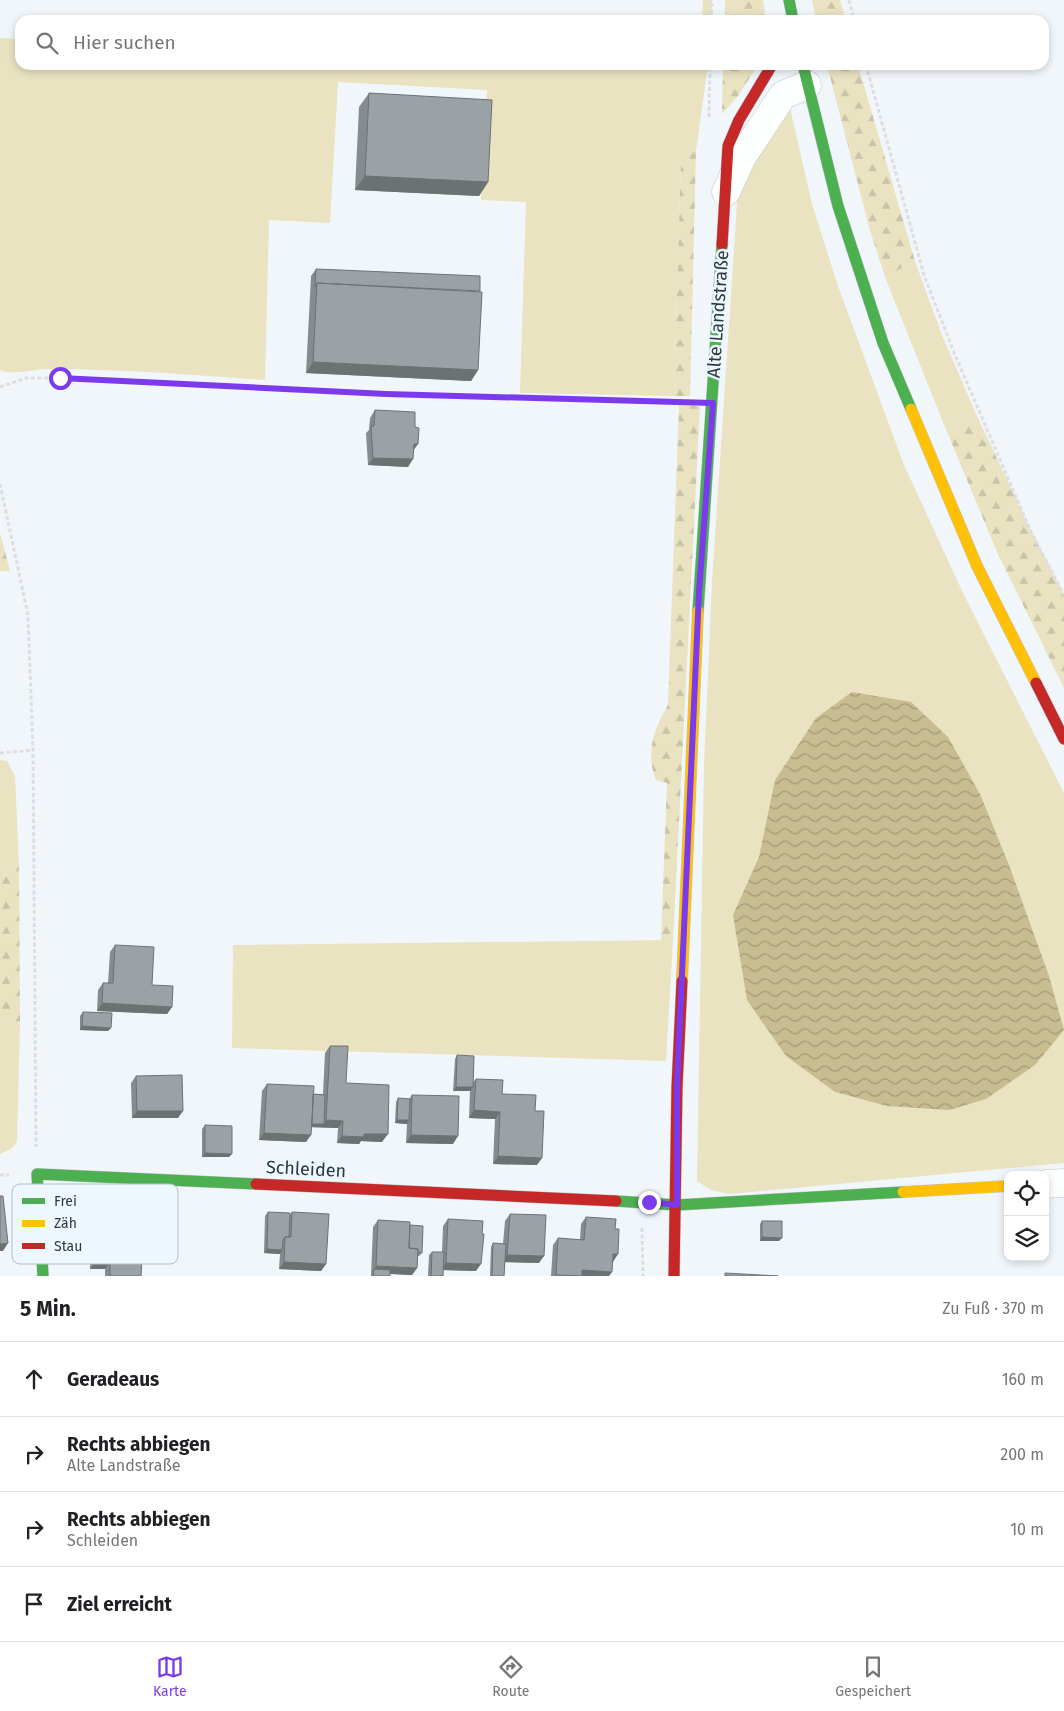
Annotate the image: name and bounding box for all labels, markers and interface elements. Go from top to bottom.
search box [15,15,1049,70]
icon: search [33,29,61,57]
text: Hier suchen [73,31,176,54]
street label: Alte Landstraße [703,249,733,379]
route start [49,367,72,390]
street label: Schleiden [265,1156,347,1182]
map controls [1004,1171,1049,1261]
button: locate [1004,1171,1049,1216]
legend [12,1184,178,1264]
route end [638,1191,661,1214]
text: Frei [54,1193,77,1210]
text: Zäh [54,1215,77,1232]
button: layers [1004,1216,1049,1261]
text: Stau [54,1238,82,1255]
text: 5 Min. [20,1296,76,1322]
text: Zu Fuß · 370 m [942,1299,1044,1318]
icon: ahead [20,1365,48,1393]
text: Geradeaus [67,1368,159,1391]
text: 160 m [1002,1370,1044,1389]
text: Rechts abbiegen [67,1433,210,1456]
icon: right [20,1440,48,1468]
text: 200 m [1000,1445,1044,1464]
text: Alte Landstraße [67,1456,181,1475]
text: Rechts abbiegen [67,1508,210,1531]
icon: right [20,1515,48,1543]
text: 10 m [1010,1520,1044,1539]
text: Schleiden [67,1531,138,1550]
icon: arrive [20,1590,48,1618]
text: Ziel erreicht [67,1593,172,1616]
tab: Karte [153,1653,187,1700]
tab: Route [492,1653,529,1700]
tab: Gespeichert [835,1653,911,1700]

